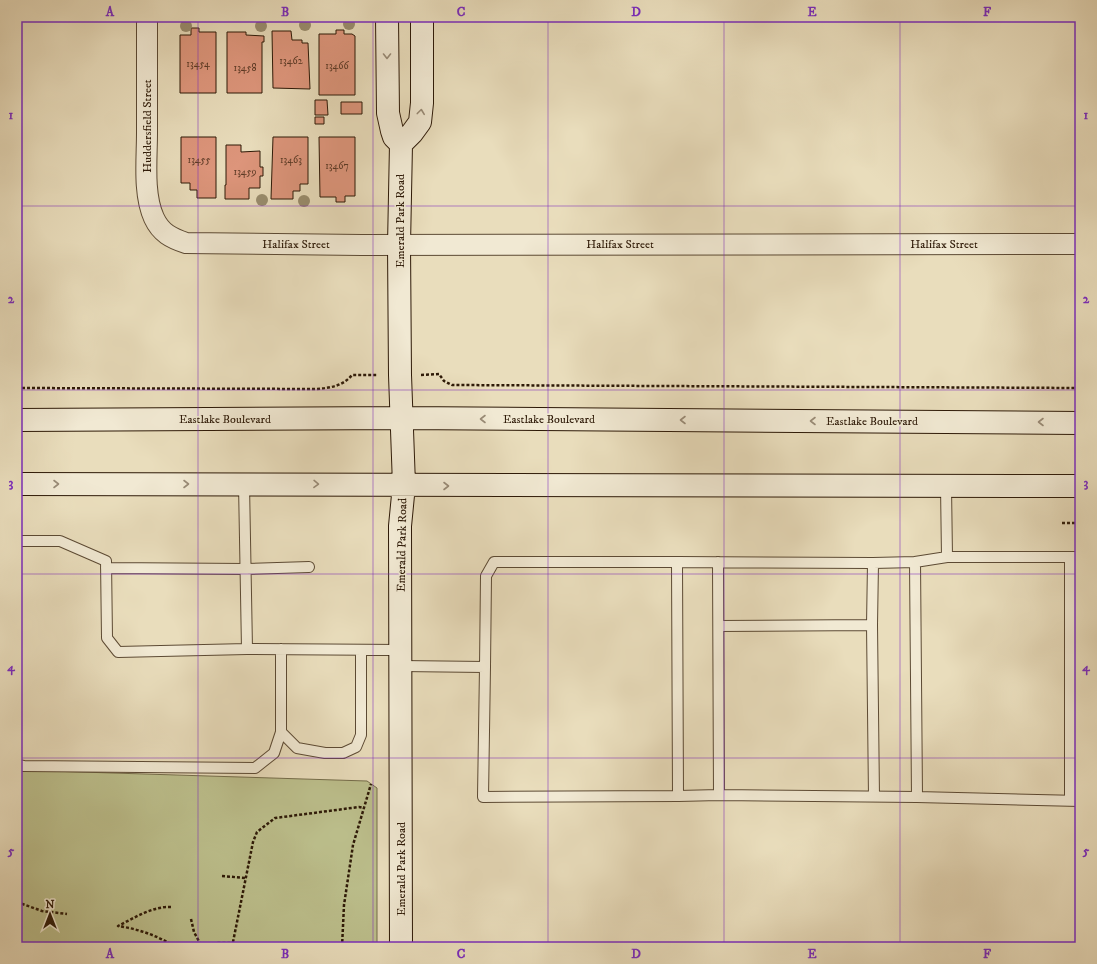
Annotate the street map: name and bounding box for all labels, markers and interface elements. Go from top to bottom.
text: A [105,4,115,20]
text: B [281,4,289,20]
text: C [457,4,466,20]
text: D [631,4,641,20]
text: E [807,4,817,20]
text: F [983,4,992,20]
one-way arrow [383,53,391,59]
house number: 13462 [279,55,303,67]
house number: 13454 [186,58,210,70]
house number: 13466 [325,60,350,72]
house number: 13458 [233,62,257,74]
street label: Huddersfield Street [140,79,155,173]
text: 1 [9,107,14,123]
text: 1 [1084,107,1089,123]
one-way arrow [416,109,425,115]
house number: 13455 [187,154,211,166]
house number: 13463 [280,154,302,166]
house number: 13467 [325,160,349,172]
house number: 13459 [233,166,257,178]
street label: Emerald Park Road [393,174,408,268]
street label: Halifax Street [262,237,330,252]
street label: Halifax Street [586,237,654,252]
street label: Halifax Street [910,237,978,252]
text: 2 [8,291,15,307]
text: 2 [1083,291,1090,307]
street label: Eastlake Boulevard [179,412,271,427]
street label: Eastlake Boulevard [503,412,595,427]
street label: Eastlake Boulevard [826,414,918,429]
one-way arrow [480,415,486,423]
one-way arrow [680,416,686,424]
one-way arrow [810,417,816,425]
one-way arrow [1038,418,1044,426]
text: 3 [9,475,14,491]
text: 3 [1084,475,1089,491]
one-way arrow [53,480,59,488]
one-way arrow [183,480,189,488]
one-way arrow [313,480,319,489]
one-way arrow [443,481,449,490]
street label: Emerald Park Road [394,498,410,592]
text: 4 [6,659,15,676]
text: 4 [1081,659,1090,676]
street label: Emerald Park Road [394,822,409,916]
text: 5 [7,843,15,859]
text: 5 [1082,843,1090,859]
north arrow [30,894,70,934]
text: N [45,898,55,912]
text: A [105,946,115,962]
text: B [281,946,289,962]
text: C [457,946,466,962]
text: D [631,946,641,962]
text: E [807,946,817,962]
text: F [983,946,992,962]

